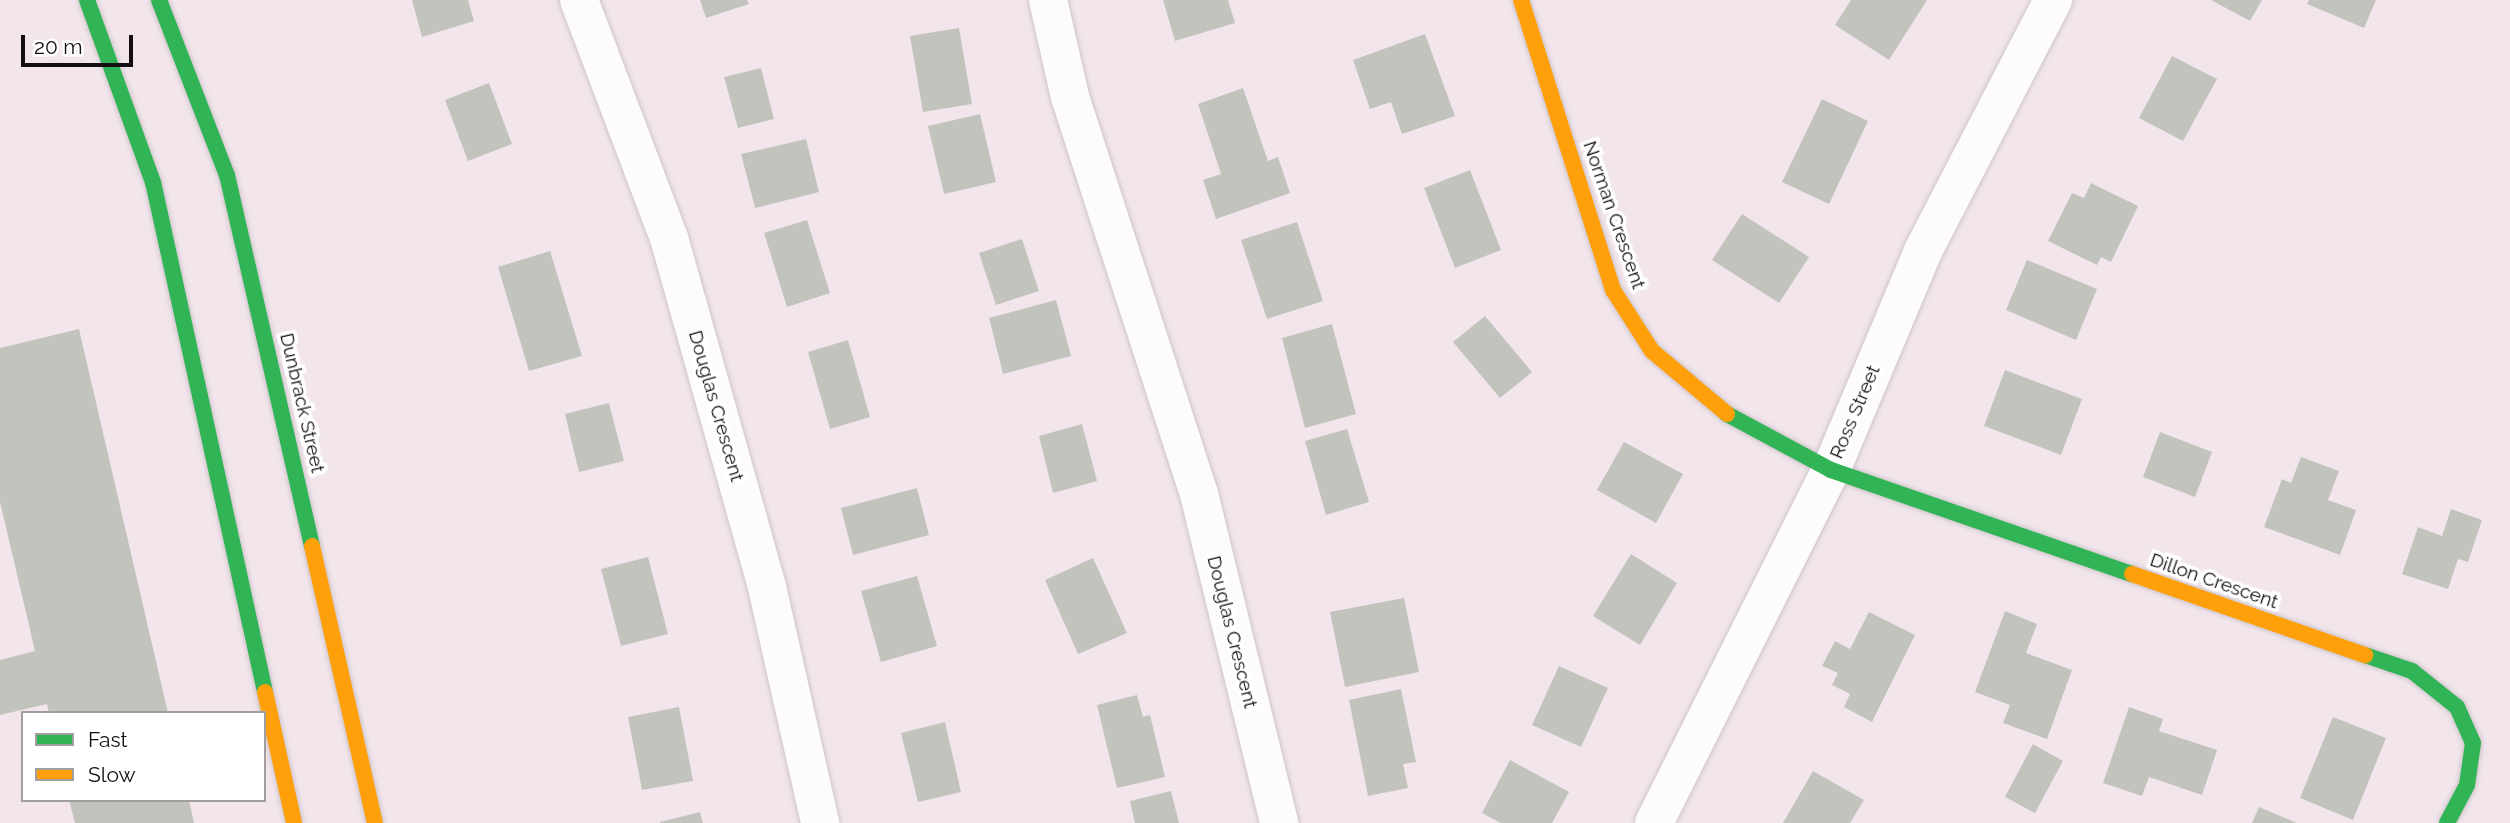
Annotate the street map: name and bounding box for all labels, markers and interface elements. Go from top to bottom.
scale bar [24,21,136,65]
text: 20 m [34,34,82,59]
street label: Norman Crescent [1578,138,1650,292]
street label: Douglas Crescent [684,328,748,484]
street label: Dunbrack Street [275,331,329,475]
street label: Ross Street [1825,362,1885,462]
street label: Dillon Crescent [2147,548,2281,614]
street label: Douglas Crescent [1202,554,1262,710]
legend [21,711,266,802]
text: Fast [88,727,128,752]
text: Slow [88,762,136,787]

